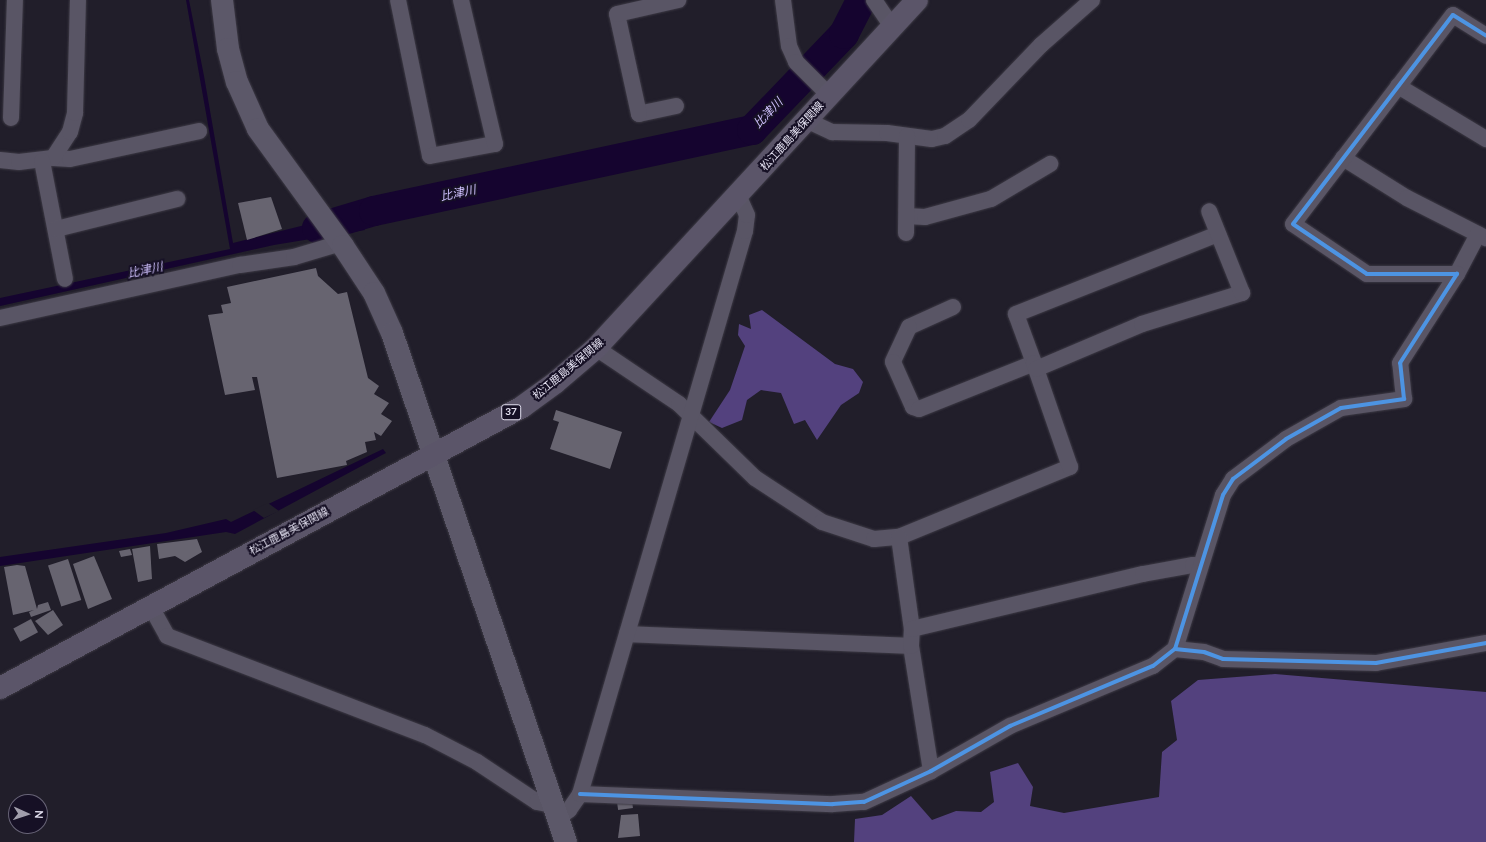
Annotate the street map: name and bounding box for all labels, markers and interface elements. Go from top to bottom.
water label: 比津川 [750,95,786,131]
street label: 松江鹿島美保関線 [758,99,826,173]
water label: 比津川 [439,182,477,204]
water label: 比津川 [126,259,164,281]
street label: 松江鹿島美保関線 [530,336,606,402]
road number: 37 [501,404,521,420]
street label: 松江鹿島美保関線 [247,505,331,557]
north arrow [8,794,48,834]
text: N [33,810,46,819]

